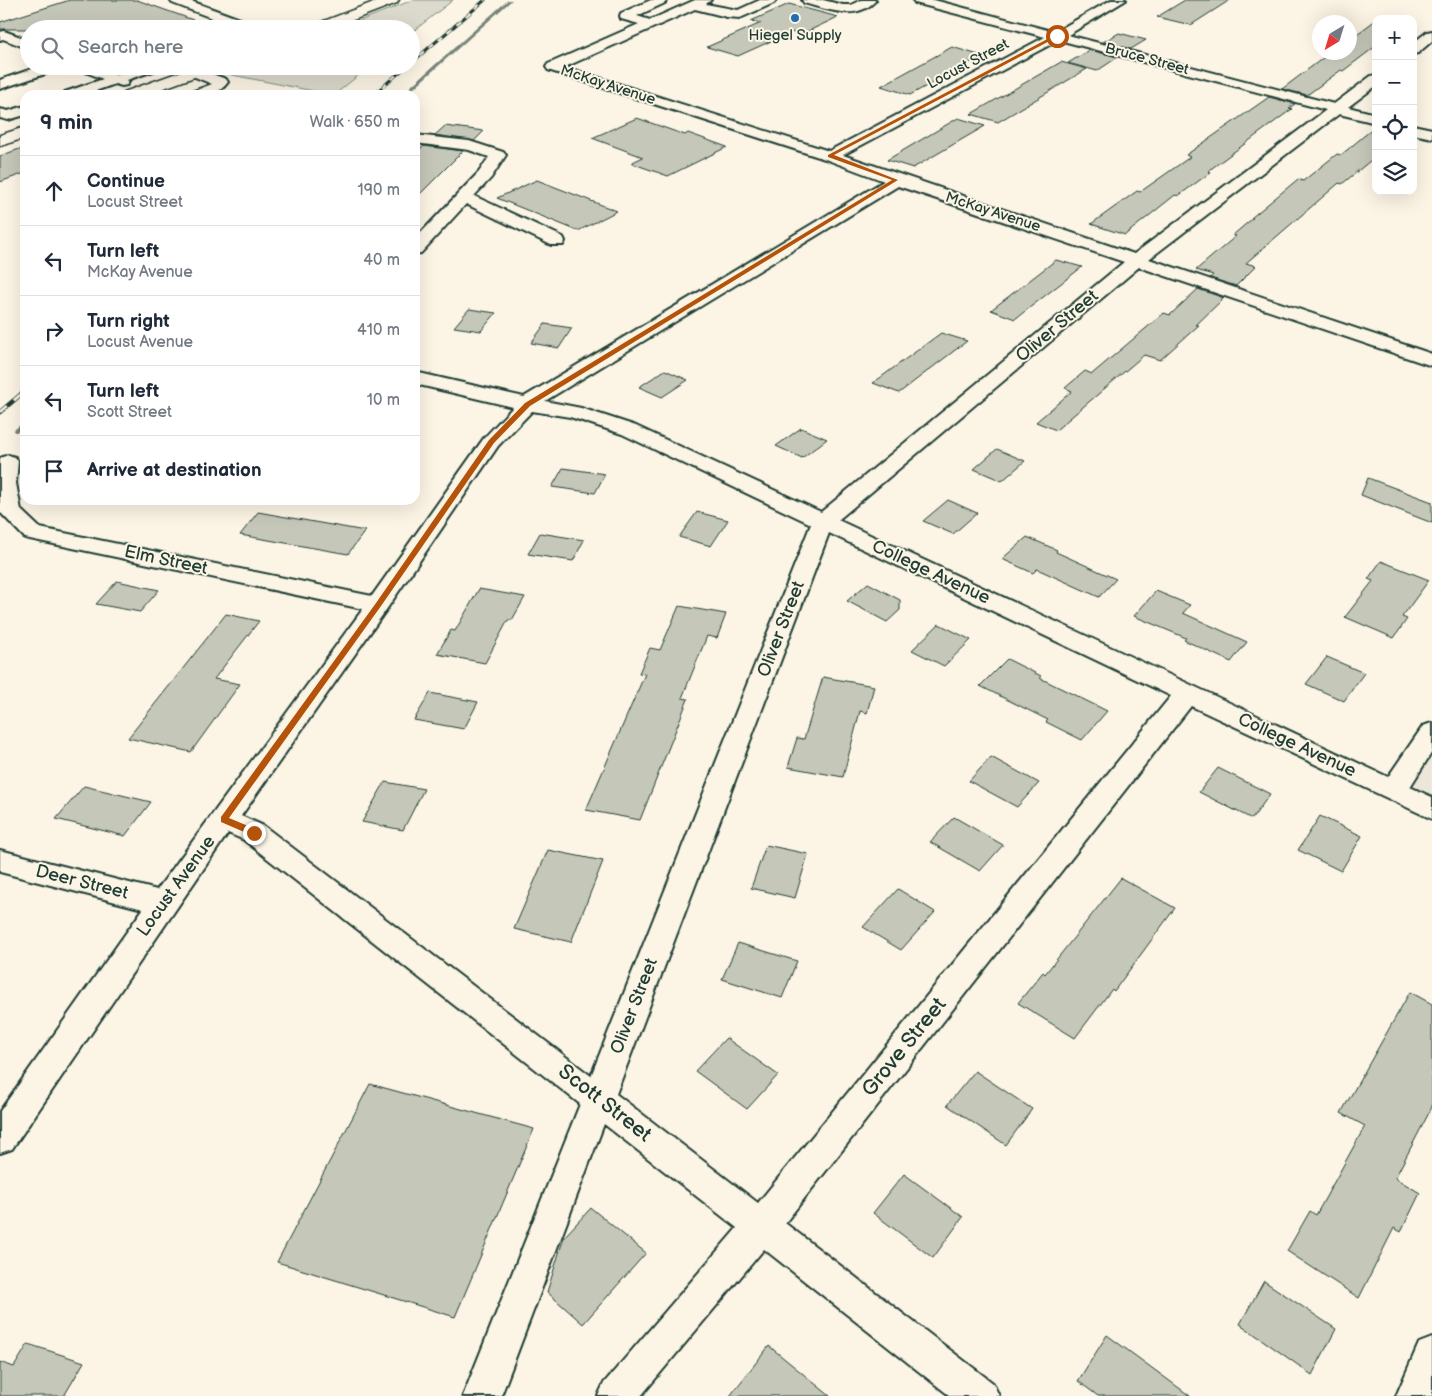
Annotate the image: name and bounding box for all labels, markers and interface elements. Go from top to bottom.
marker: Hiegel Supply [789,12,801,24]
north arrow [1312,15,1357,60]
map controls [1372,15,1417,195]
button: + [1372,15,1417,60]
search box [20,20,420,75]
route start [1046,25,1069,48]
place label: Hiegel Supply [748,26,842,45]
icon: search [38,34,66,62]
street label: Locust Street [924,34,1013,94]
text: Search here [78,36,183,59]
street label: Bruce Street [1103,39,1191,79]
button: − [1372,60,1417,105]
street label: McKay Avenue [558,61,658,109]
button: locate [1372,105,1417,150]
text: 9 min [40,110,93,135]
text: Walk · 650 m [310,113,400,132]
button: layers [1372,150,1417,195]
text: Continue [87,170,165,193]
icon: ahead [40,177,68,205]
text: 190 m [358,181,400,200]
street label: McKay Avenue [943,188,1043,236]
text: Locust Street [87,193,183,212]
text: Turn left [87,240,159,263]
icon: left [40,247,68,275]
text: 40 m [363,251,400,270]
text: McKay Avenue [87,263,193,282]
street label: Oliver Street [1012,285,1103,366]
text: Turn right [87,310,170,333]
icon: right [40,317,68,345]
text: 410 m [357,321,400,340]
text: Locust Avenue [87,333,193,352]
text: Turn left [87,380,159,403]
icon: left [40,387,68,415]
text: 10 m [367,391,400,410]
text: Scott Street [87,403,172,422]
icon: arrive [40,457,68,485]
text: Arrive at destination [87,459,262,482]
street label: College Avenue [869,535,994,609]
street label: Elm Street [122,541,210,579]
street label: Oliver Street [753,578,809,680]
street label: College Avenue [1235,708,1360,782]
route end [243,822,266,845]
street label: Locust Avenue [132,831,220,940]
street label: Deer Street [34,860,131,904]
street label: Oliver Street [606,955,662,1057]
street label: Grove Street [857,992,952,1101]
street label: Scott Street [553,1059,657,1147]

